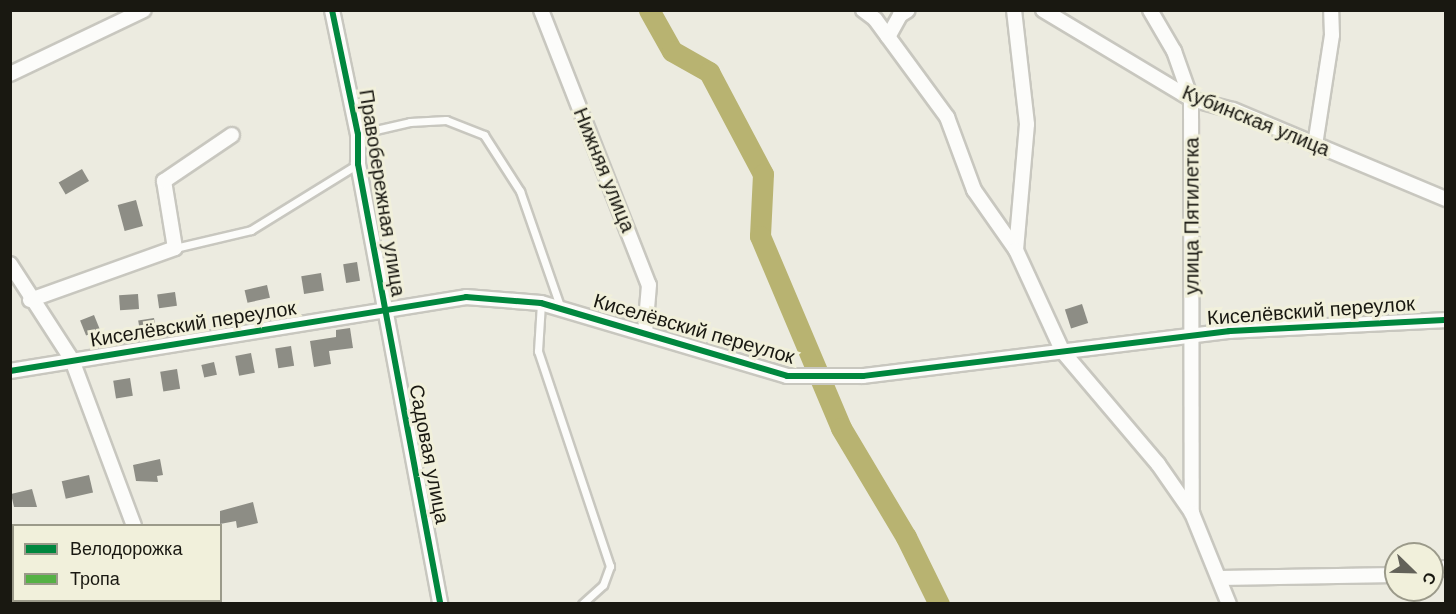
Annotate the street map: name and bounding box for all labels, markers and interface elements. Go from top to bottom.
street label: Кубинская улица [1179,80,1333,162]
street label: Правобережная улица [354,88,410,298]
street label: Нижняя улица [568,104,640,236]
street label: улица Пятилетка [1180,137,1204,295]
street label: Киселёвский переулок [591,289,797,369]
street label: Киселёвский переулок [1206,292,1416,330]
street label: Киселёвский переулок [88,296,298,352]
street label: Садовая улица [404,382,454,526]
legend [12,524,222,602]
text: Велодорожка [70,537,182,561]
north arrow [1384,542,1444,602]
text: Тропа [70,567,120,591]
text: С [1417,569,1441,588]

